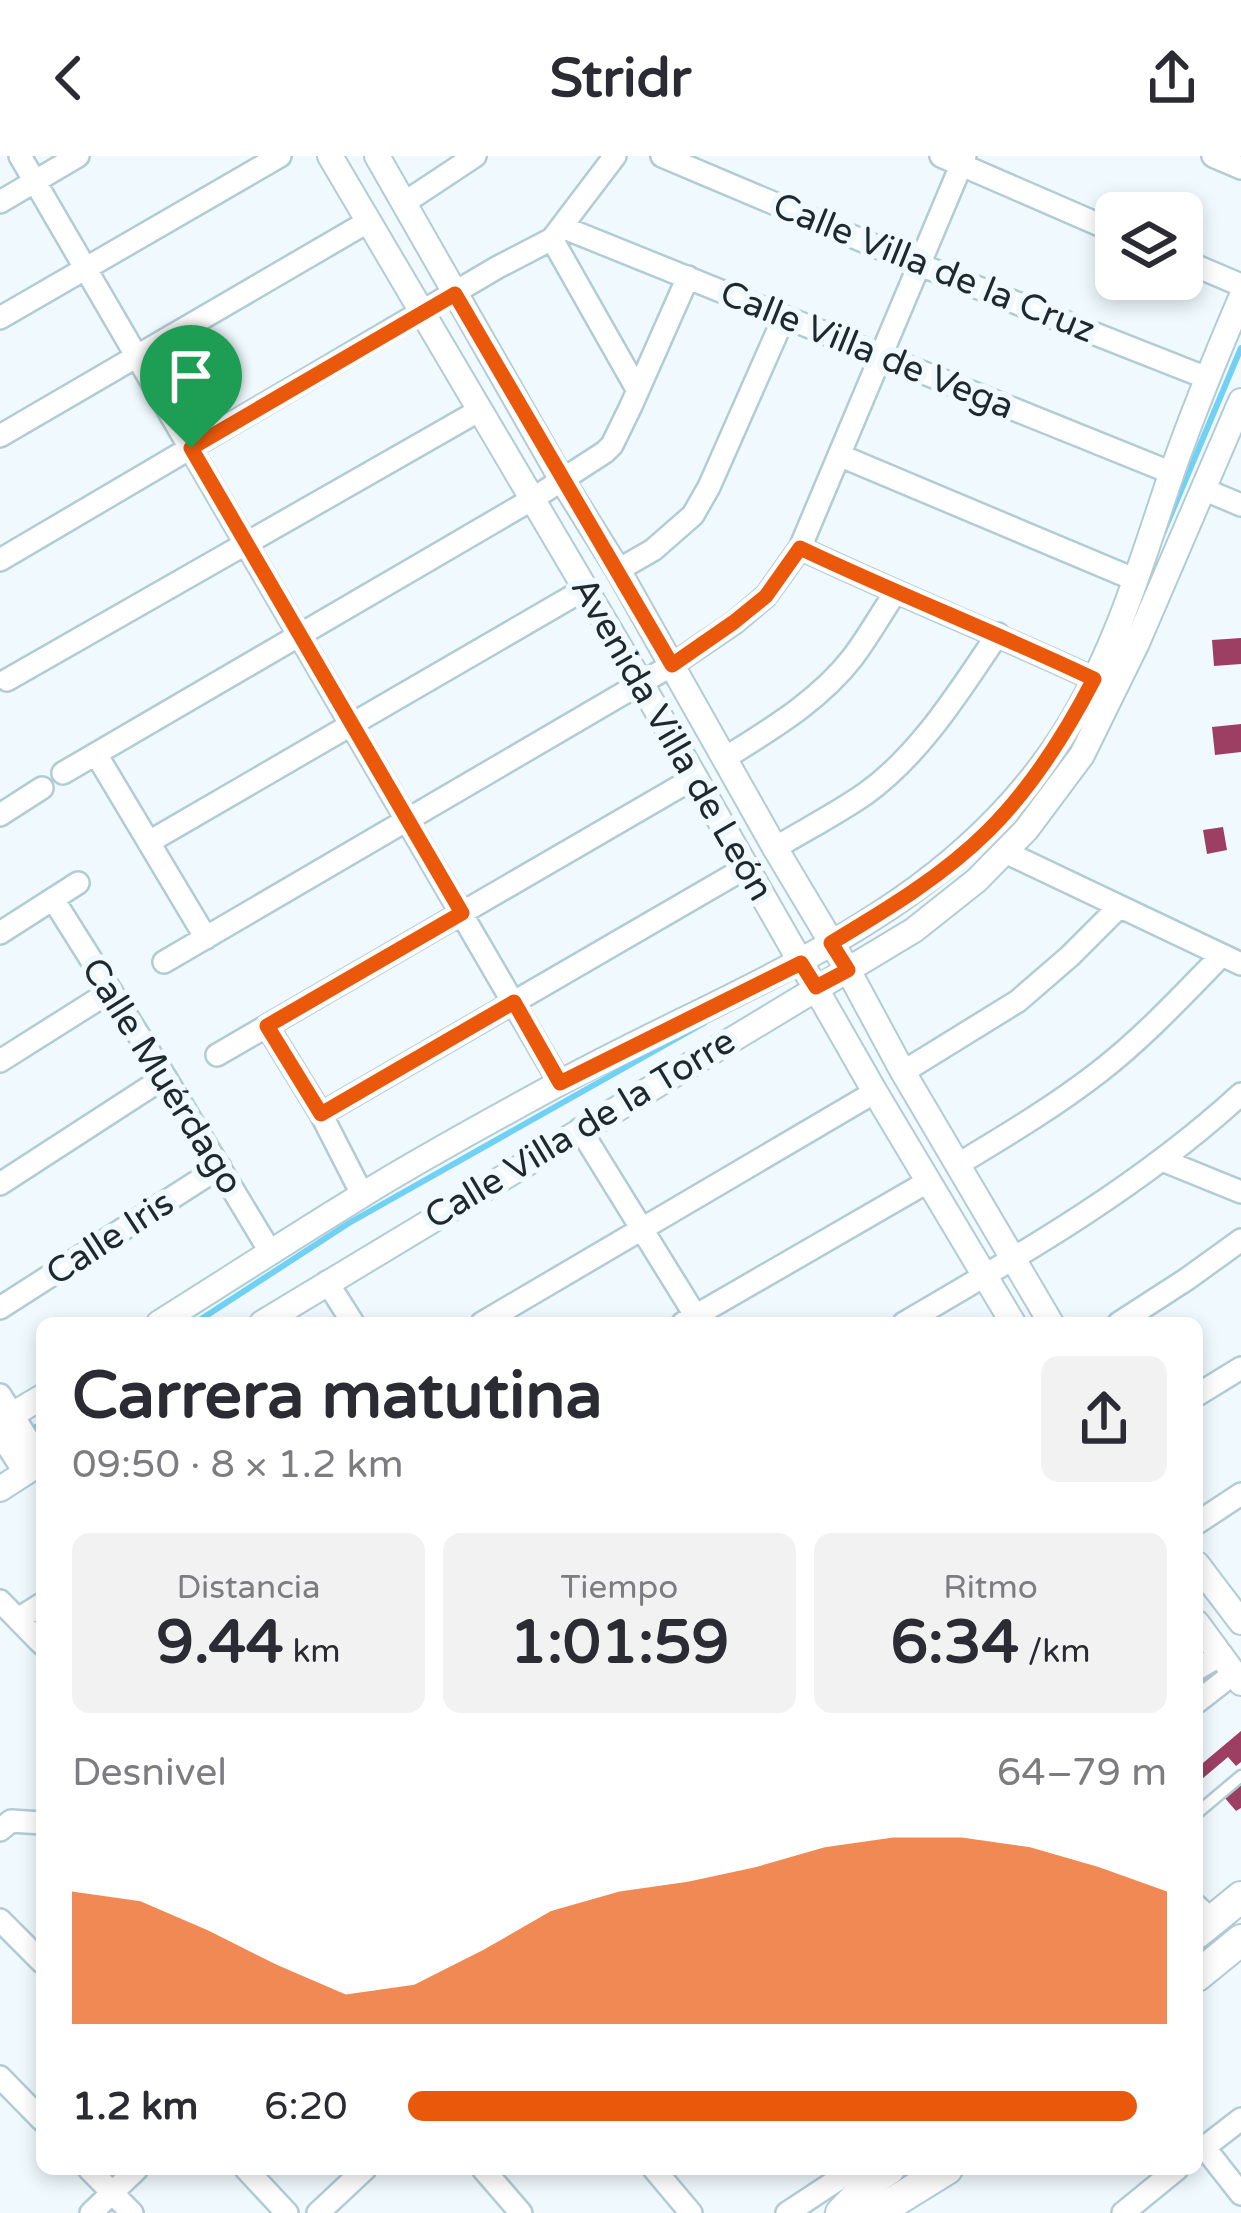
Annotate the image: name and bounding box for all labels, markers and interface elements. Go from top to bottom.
icon: back [36,45,102,111]
icon: share [1139,45,1205,111]
text: Stridr [550,46,691,111]
street label: Calle Villa de la Cruz [767,184,1101,352]
map controls [1095,192,1203,300]
button: layers [1095,192,1203,300]
street label: Calle Villa de Vega [714,271,1020,429]
pin [140,325,242,448]
icon: arrive [158,343,224,409]
street label: Avenida Villa de León [562,570,782,908]
street label: Calle Muérdago [72,950,252,1202]
street label: Calle Villa de la Torre [417,1019,743,1239]
street label: Calle Iris [38,1181,182,1295]
text: Carrera matutina [72,1356,603,1436]
button: share [1041,1356,1167,1482]
text: 09:50 · 8 × 1.2 km [72,1441,404,1488]
text: Distancia [177,1568,320,1607]
text: Tiempo [561,1568,678,1607]
text: Ritmo [943,1568,1038,1607]
text: 9.44 [156,1607,284,1679]
text: 1:01:59 [510,1607,729,1679]
text: 6:34 [890,1607,1019,1679]
text: km [284,1632,341,1671]
text: /km [1019,1632,1091,1671]
text: Desnivel [72,1749,227,1796]
text: 64–79 m [997,1749,1167,1796]
text: 1.2 km [72,2083,198,2130]
text: 6:20 [264,2083,348,2130]

